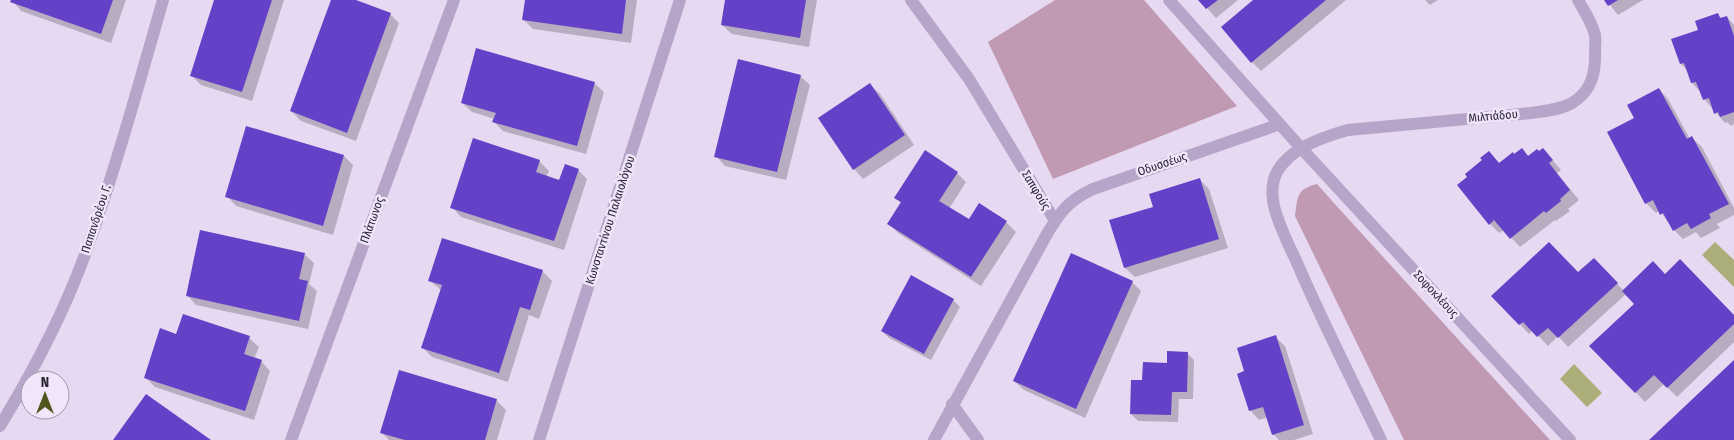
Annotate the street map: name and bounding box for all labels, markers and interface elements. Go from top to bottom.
street label: Μιλτιάδου [1468,107,1518,125]
street label: Οδυσσέως [1136,149,1188,179]
street label: Κωνσταντίνου Παλαιολόγου [583,154,637,286]
street label: Σαπφούς [1019,168,1053,212]
street label: Παπανδρέου Γ. [78,183,114,255]
street label: Πλάτωνος [357,195,387,245]
street label: Σοφοκλέους [1411,268,1461,320]
north arrow [20,370,70,420]
text: N [41,374,49,391]

